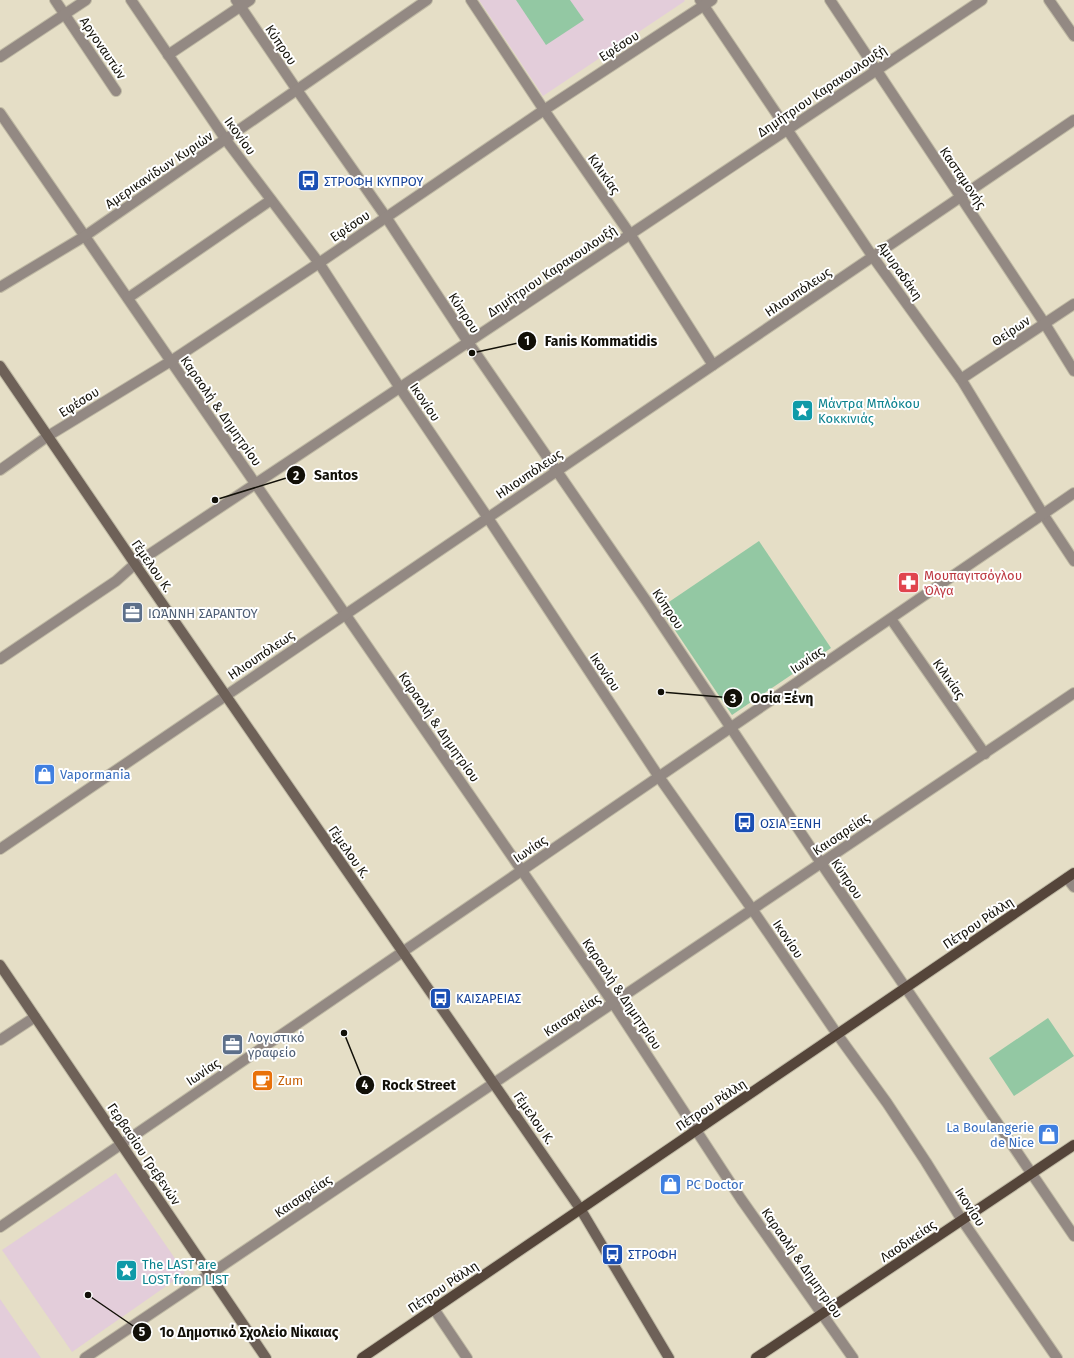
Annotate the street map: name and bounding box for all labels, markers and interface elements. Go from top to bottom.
street label: Αργοναυτών [77,14,130,82]
street label: Κύπρου [262,22,300,68]
street label: Εφέσου [596,28,642,64]
street label: Δημήτριου Καρακουλουξή [755,42,890,141]
street label: Ικονίου [221,114,259,158]
street label: Αμερικανίδων Κυριών [102,128,216,212]
street label: Κασταμονής [937,144,989,212]
street label: Κιλικίας [585,151,623,197]
bus stop icon: ΣΤΡΟΦΗ ΚΥΠΡΟΥ [295,168,321,194]
place label: ΣΤΡΟΦΗ ΚΥΠΡΟΥ [324,174,424,189]
street label: Εφέσου [327,207,373,245]
street label: Δημήτριου Καρακουλουξή [485,222,620,321]
street label: Αμυραδάκη [875,239,925,303]
street label: Ηλιουπόλεως [762,264,834,320]
street label: Κύπρου [445,290,483,336]
street label: Θείρων [989,312,1033,349]
callout: Fanis Kommatidis [517,328,665,354]
text: Fanis Kommatidis [545,333,657,350]
text: 1 [524,334,530,348]
street label: Καραολή & Δημητρίου [177,353,265,469]
street label: Ικονίου [407,380,443,424]
street label: Εφέσου [56,384,102,420]
place label: Μάντρα Μπλόκου Κοκκινιάς [818,396,920,426]
place icon: Μάντρα Μπλόκου Κοκκινιάς [790,397,816,423]
street label: Ηλιουπόλεως [493,446,565,502]
callout: Santos [286,462,366,488]
text: Santos [314,467,358,484]
text: 2 [293,469,299,483]
street label: Γέμελου Κ. [128,537,176,595]
place label: Μουπαγιτσόγλου Όλγα [924,568,1022,598]
pharmacy icon: Μουπαγιτσόγλου Όλγα [895,569,921,595]
street label: Κύπρου [649,586,687,632]
office icon: ΙΩΆΝΝΗ ΣΑΡΑΝΤΟΥ [119,600,145,626]
place label: ΙΩΆΝΝΗ ΣΑΡΑΝΤΟΥ [148,606,259,621]
street label: Ηλιουπόλεως [225,627,297,683]
street label: Ιωνίας [787,643,827,677]
street label: Ικονίου [587,650,623,694]
street label: Κιλικίας [930,656,968,702]
street label: Καραολή & Δημητρίου [395,669,483,785]
callout: Οσία Ξένη [723,685,822,711]
text: Οσία Ξένη [751,690,813,707]
text: 3 [729,692,736,706]
shop icon: Vapormania [31,761,57,787]
place label: Vapormania [60,767,131,782]
bus stop icon: ΟΣΙΑ ΞΕΝΗ [731,810,757,836]
street label: Καισαρείας [810,810,872,858]
place label: ΟΣΙΑ ΞΕΝΗ [760,816,821,831]
street label: Γέμελου Κ. [325,823,373,881]
street label: Ιωνίας [510,832,550,866]
street label: Κύπρου [828,856,866,902]
street label: Πέτρου Ράλλη [940,894,1016,952]
street label: Ικονίου [770,917,806,961]
street label: Καραολή & Δημητρίου [579,936,665,1052]
bus stop icon: ΚΑΙΣΑΡΕΙΑΣ [428,985,454,1011]
place label: ΚΑΙΣΑΡΕΙΑΣ [456,991,522,1006]
street label: Καισαρείας [541,991,603,1039]
place label: Λογιστικό γραφείο [247,1030,305,1060]
office icon: Λογιστικό γραφείο [220,1031,246,1057]
street label: Ιωνίας [183,1055,223,1089]
cafe icon: Zum [250,1067,276,1093]
callout: Rock Street [355,1072,464,1098]
place label: Zum [278,1073,303,1088]
street label: Πέτρου Ράλλη [673,1076,749,1134]
text: Rock Street [382,1077,457,1094]
text: 4 [362,1078,369,1092]
street label: Γέμελου Κ. [510,1089,558,1147]
street label: Γερβασίου Γρεβενών [104,1100,184,1208]
place label: La Boulangerie de Nice [946,1120,1034,1150]
shop icon: La Boulangerie de Nice [1036,1121,1062,1147]
shop icon: PC Doctor [657,1171,683,1197]
street label: Καισαρείας [272,1172,334,1220]
place label: PC Doctor [686,1177,744,1192]
street label: Ικονίου [952,1185,988,1229]
street label: Καραολή & Δημητρίου [758,1205,846,1321]
street label: Λαοδικείας [877,1217,939,1265]
bus stop icon: ΣΤΡΟΦΗ [599,1241,625,1267]
place label: ΣΤΡΟΦΗ [628,1247,677,1262]
place label: The LAST are LOST from LIST [142,1257,229,1287]
place icon: The LAST are LOST from LIST [114,1258,140,1284]
street label: Πέτρου Ράλλη [405,1258,481,1316]
callout: 1ο Δημοτικό Σχολείο Νίκαιας [132,1319,347,1345]
text: 1ο Δημοτικό Σχολείο Νίκαιας [160,1324,339,1341]
text: 5 [139,1325,146,1339]

